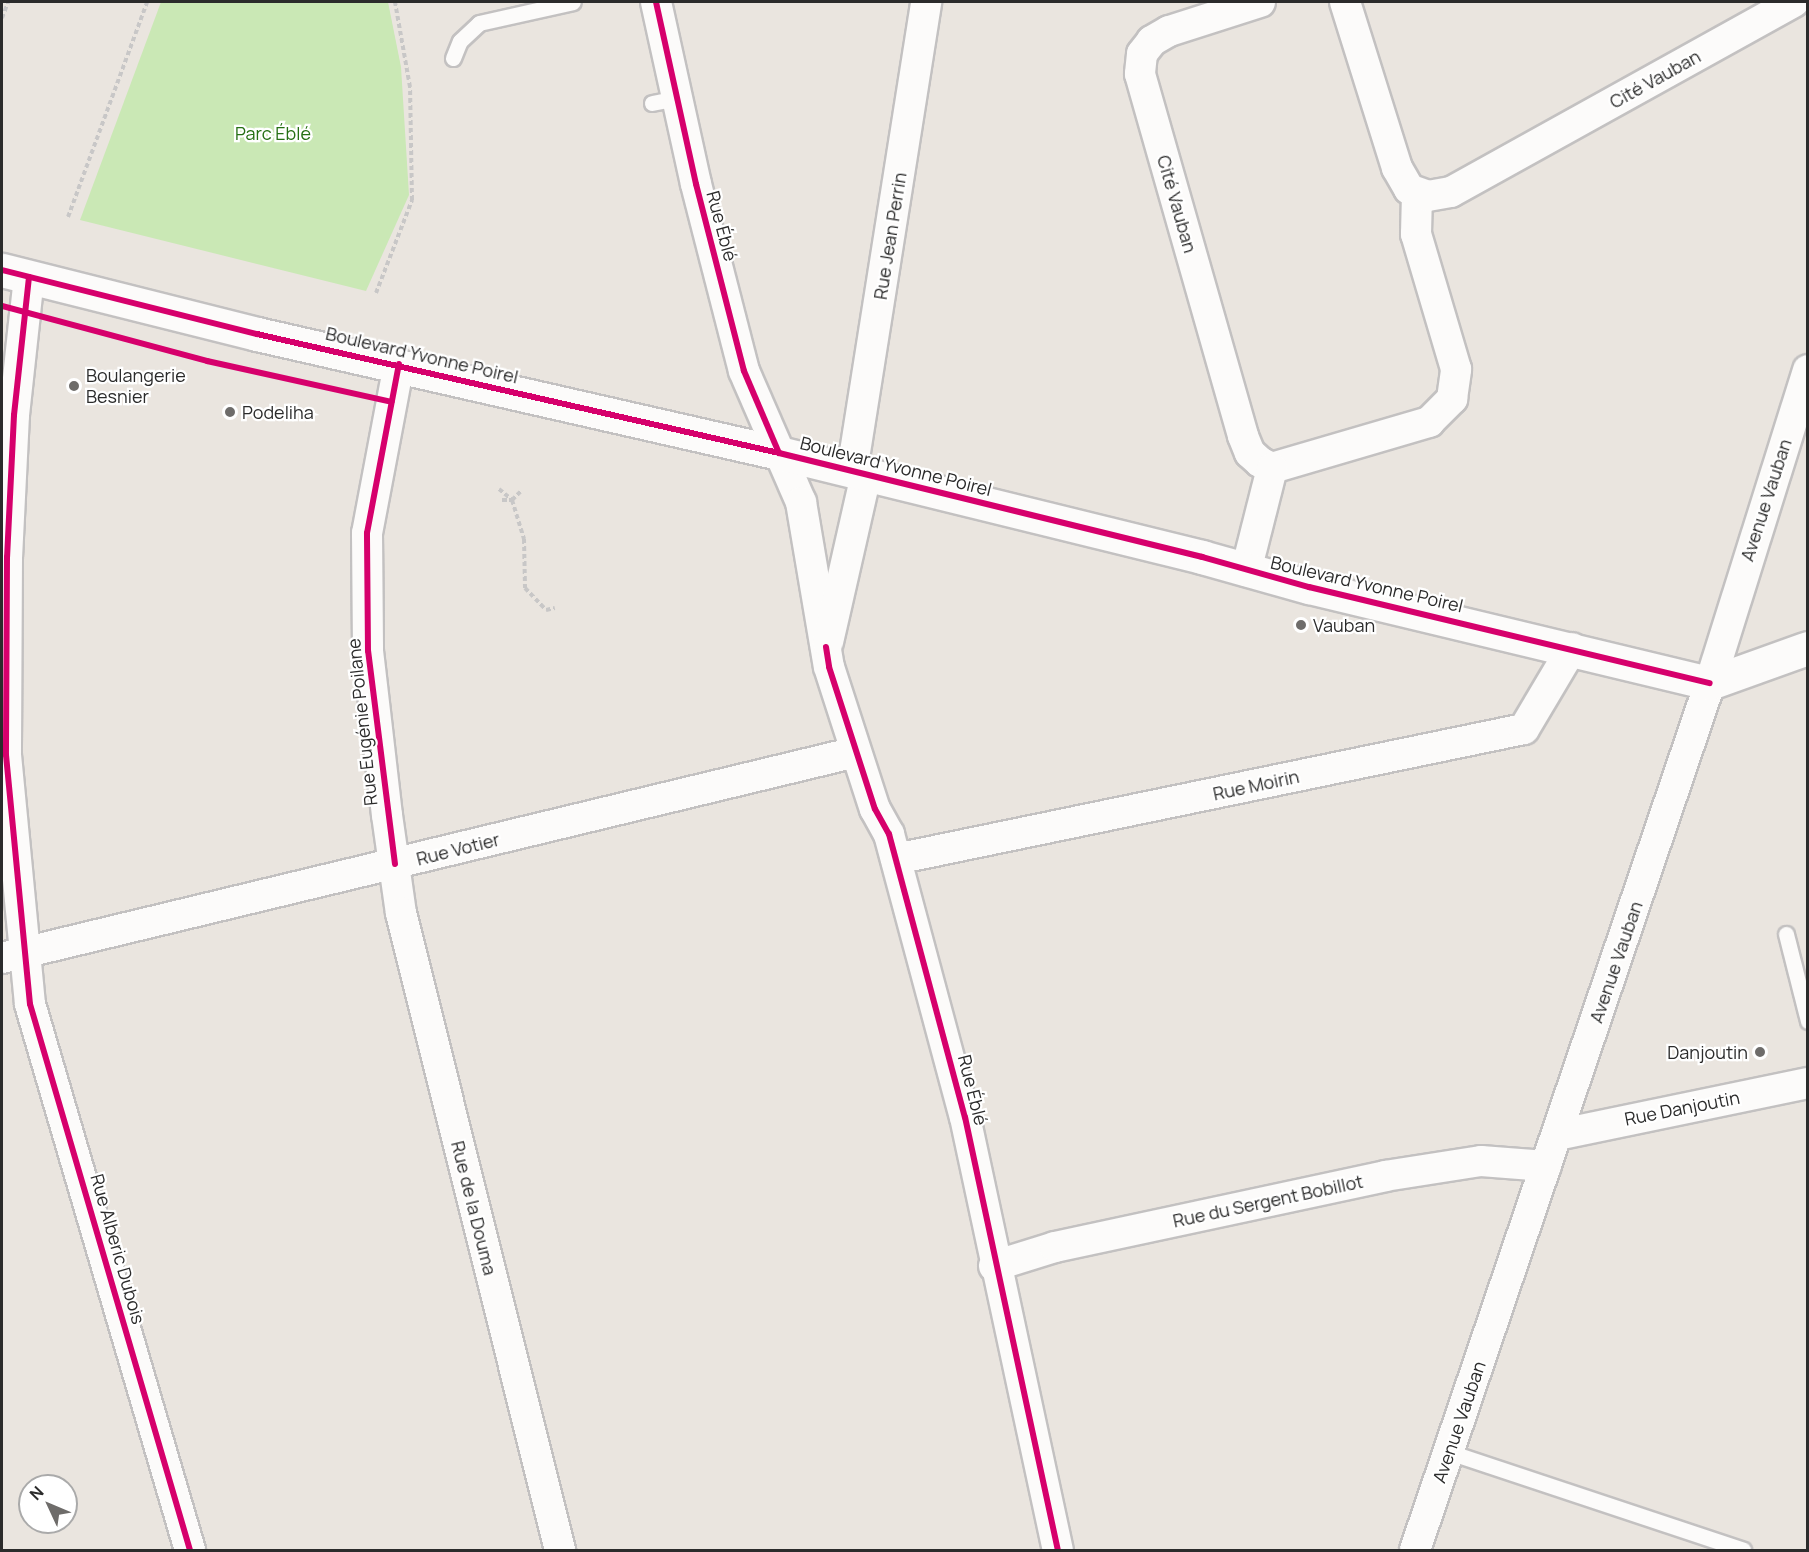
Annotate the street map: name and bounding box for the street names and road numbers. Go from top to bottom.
street label: Cité Vauban [1606,45,1704,113]
street label: Cité Vauban [1153,153,1201,255]
street label: Rue Jean Perrin [869,171,911,301]
street label: Rue Éblé [702,189,742,263]
street label: Boulevard Yvonne Poirel [324,322,520,388]
street label: Boulevard Yvonne Poirel [798,432,994,500]
street label: Avenue Vauban [1736,436,1796,564]
street label: Boulevard Yvonne Poirel [1269,551,1465,617]
street label: Rue Eugénie Poilane [342,637,382,807]
street label: Rue Moirin [1211,765,1301,805]
street label: Rue Votier [414,828,502,870]
street label: Avenue Vauban [1585,898,1647,1026]
street label: Rue Éblé [954,1053,992,1127]
street label: Rue Danjoutin [1623,1086,1741,1130]
street label: Rue de la Douma [447,1139,501,1277]
street label: Rue du Sergent Bobillot [1171,1170,1365,1232]
street label: Rue Alberic Dubois [86,1172,150,1326]
street label: Avenue Vauban [1428,1358,1490,1486]

